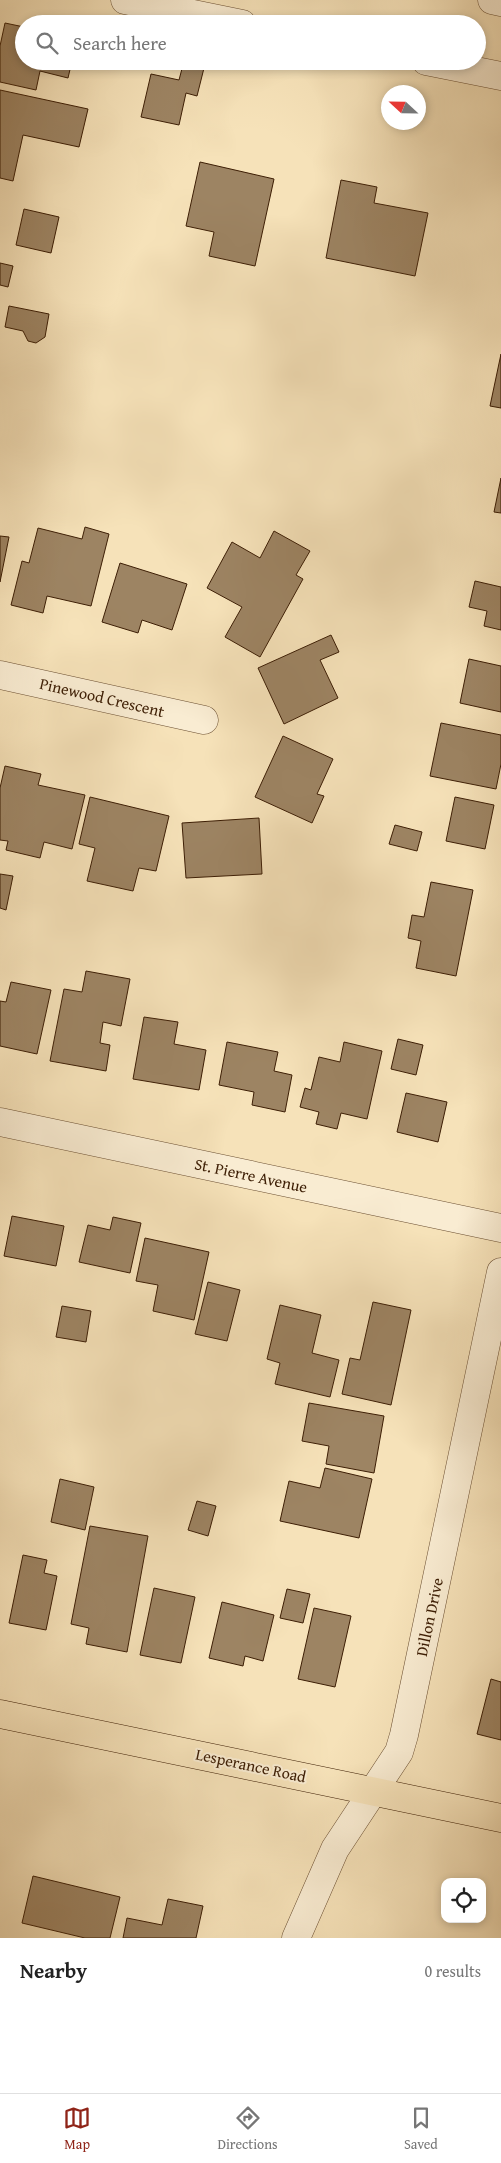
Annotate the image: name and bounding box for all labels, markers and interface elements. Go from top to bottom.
search box [15,15,486,70]
icon: search [33,29,61,57]
text: Search here [73,29,167,57]
north arrow [381,85,426,130]
street label: Pinewood Crescent [37,671,167,723]
street label: St. Pierre Avenue [192,1151,310,1199]
street label: Dillon Drive [409,1575,449,1659]
street label: Lesperance Road [194,1742,309,1789]
map controls [441,1878,486,1923]
button: locate [441,1878,486,1923]
text: Nearby [20,1955,87,1986]
text: 0 results [424,1959,481,1983]
tab: Map [63,2104,91,2154]
tab: Directions [217,2104,278,2154]
tab: Saved [404,2104,438,2154]

